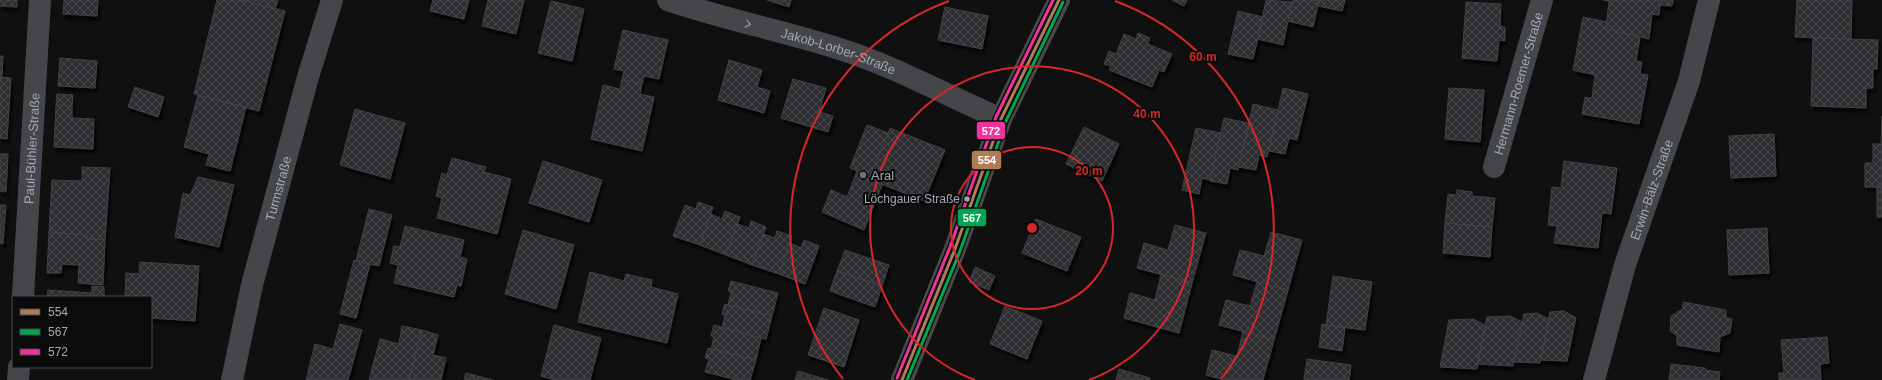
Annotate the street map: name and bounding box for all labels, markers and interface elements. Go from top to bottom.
street label: Hermann-Roemer-Straße [1490,10,1546,156]
one-way arrow [744,19,751,28]
street label: Jakob-Lorber-Straße [780,25,898,77]
text: 60 m [1189,50,1217,64]
street label: Paul-Bühler-Straße [21,92,42,204]
text: 40 m [1133,107,1161,121]
line badge: 572 [976,121,1006,140]
text: 572 [982,125,1000,137]
street label: Erwin-Bälz-Straße [1627,137,1676,242]
line badge: 554 [971,150,1002,170]
street label: Turmstraße [262,154,294,223]
text: 554 [978,154,997,166]
text: 20 m [1075,164,1103,178]
place label: Aral [871,168,894,183]
marker: Aral [858,170,868,180]
place label: Löchgauer Straße [864,192,960,206]
marker: Löchgauer Straße [962,194,972,204]
line badge: 567 [957,208,987,227]
text: 567 [963,212,981,224]
centre of rings [1025,221,1039,235]
legend [12,296,152,368]
text: 554 [48,305,68,319]
text: 567 [48,325,68,339]
text: 572 [48,345,68,359]

